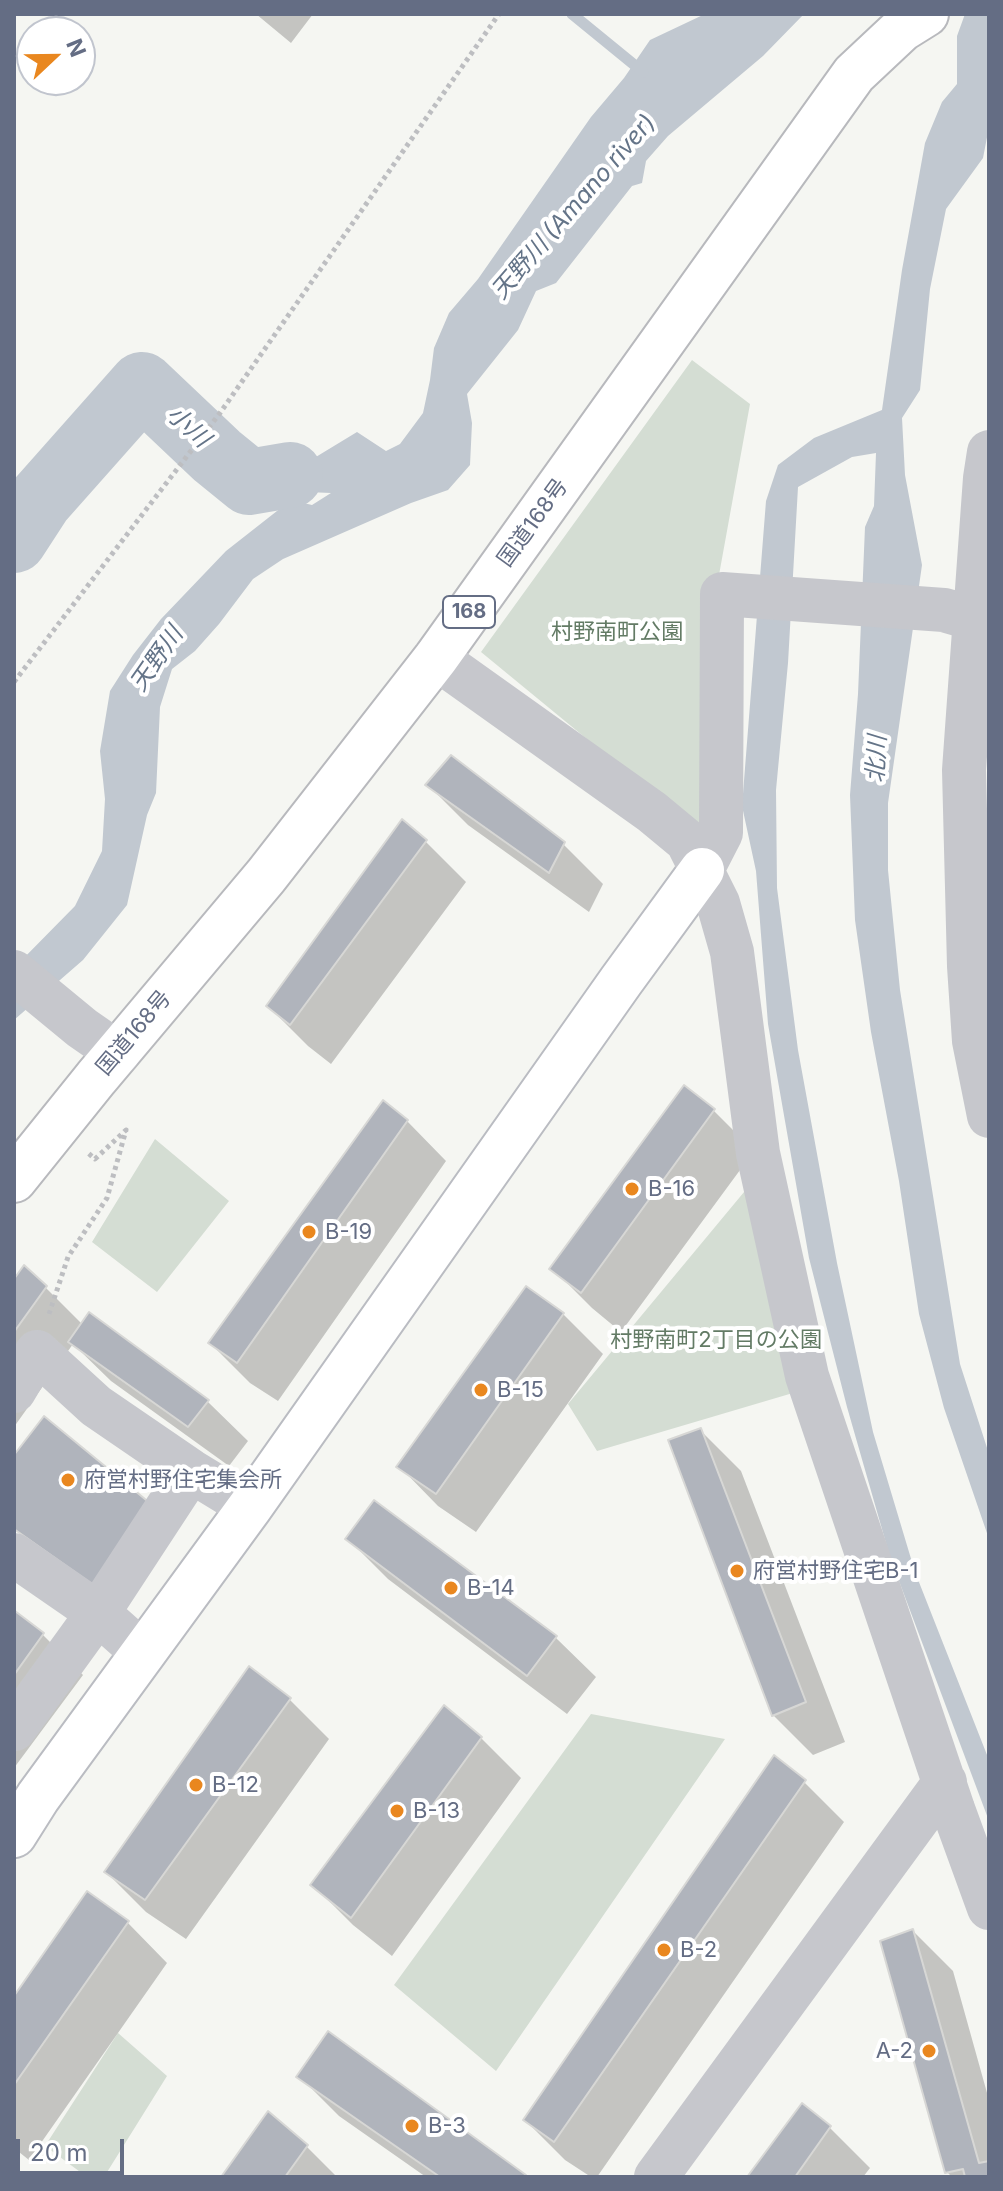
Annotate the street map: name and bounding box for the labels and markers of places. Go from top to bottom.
place label: B-16 [648,1176,695,1202]
marker: B-16 [623,1180,641,1198]
place label: B-19 [325,1219,372,1245]
marker: B-19 [300,1223,318,1241]
place label: B-15 [497,1377,544,1403]
marker: B-15 [472,1381,490,1399]
place label: 府営村野住宅集会所 [84,1467,282,1493]
marker: 府営村野住宅集会所 [59,1471,77,1489]
place label: 府営村野住宅B-1 [753,1558,918,1584]
marker: 府営村野住宅B-1 [728,1562,746,1580]
place label: B-14 [467,1575,515,1601]
marker: B-14 [442,1579,460,1597]
place label: B-12 [212,1772,259,1798]
marker: B-12 [187,1776,205,1794]
place label: B-13 [413,1798,460,1824]
marker: B-13 [388,1802,406,1820]
place label: B-2 [680,1937,717,1963]
marker: B-2 [655,1941,673,1959]
place label: A-2 [876,2038,913,2064]
marker: A-2 [920,2042,938,2060]
place label: B-3 [428,2113,466,2139]
marker: B-3 [403,2117,421,2135]

